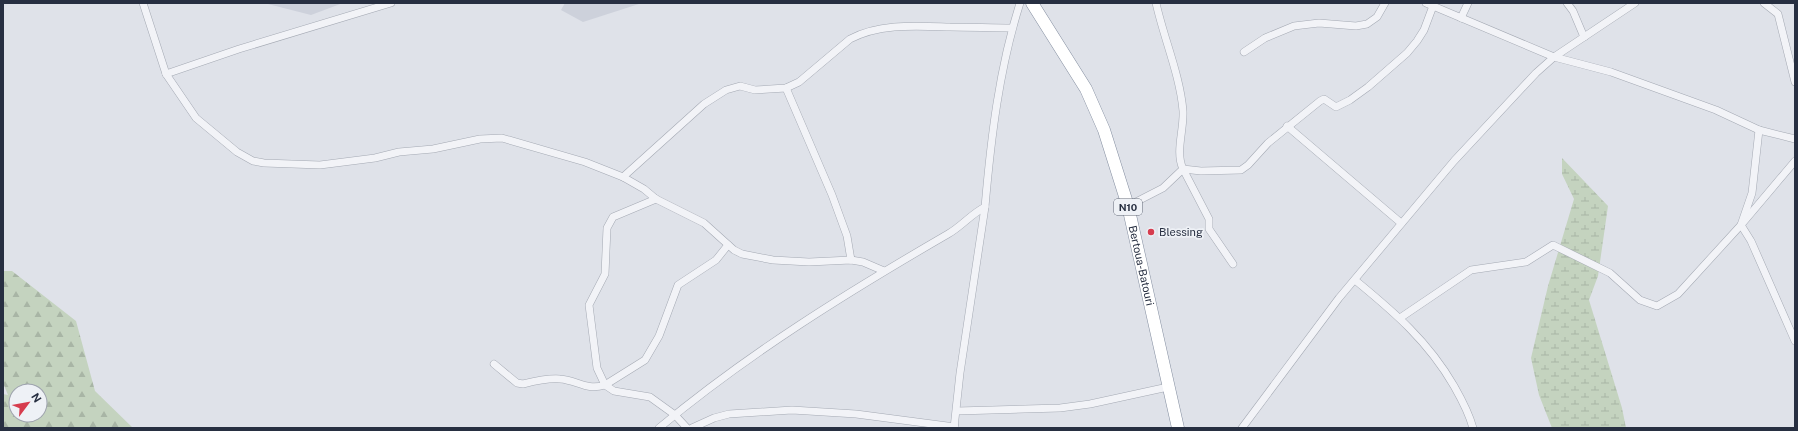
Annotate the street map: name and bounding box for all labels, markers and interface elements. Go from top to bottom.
road number: N10 [1114,199,1142,215]
street label: Bertoua-Batouri [1127,224,1156,307]
place label: Blessing [1159,226,1203,238]
marker: Blessing [1146,227,1156,237]
north arrow [8,383,48,423]
text: N [29,391,44,405]

